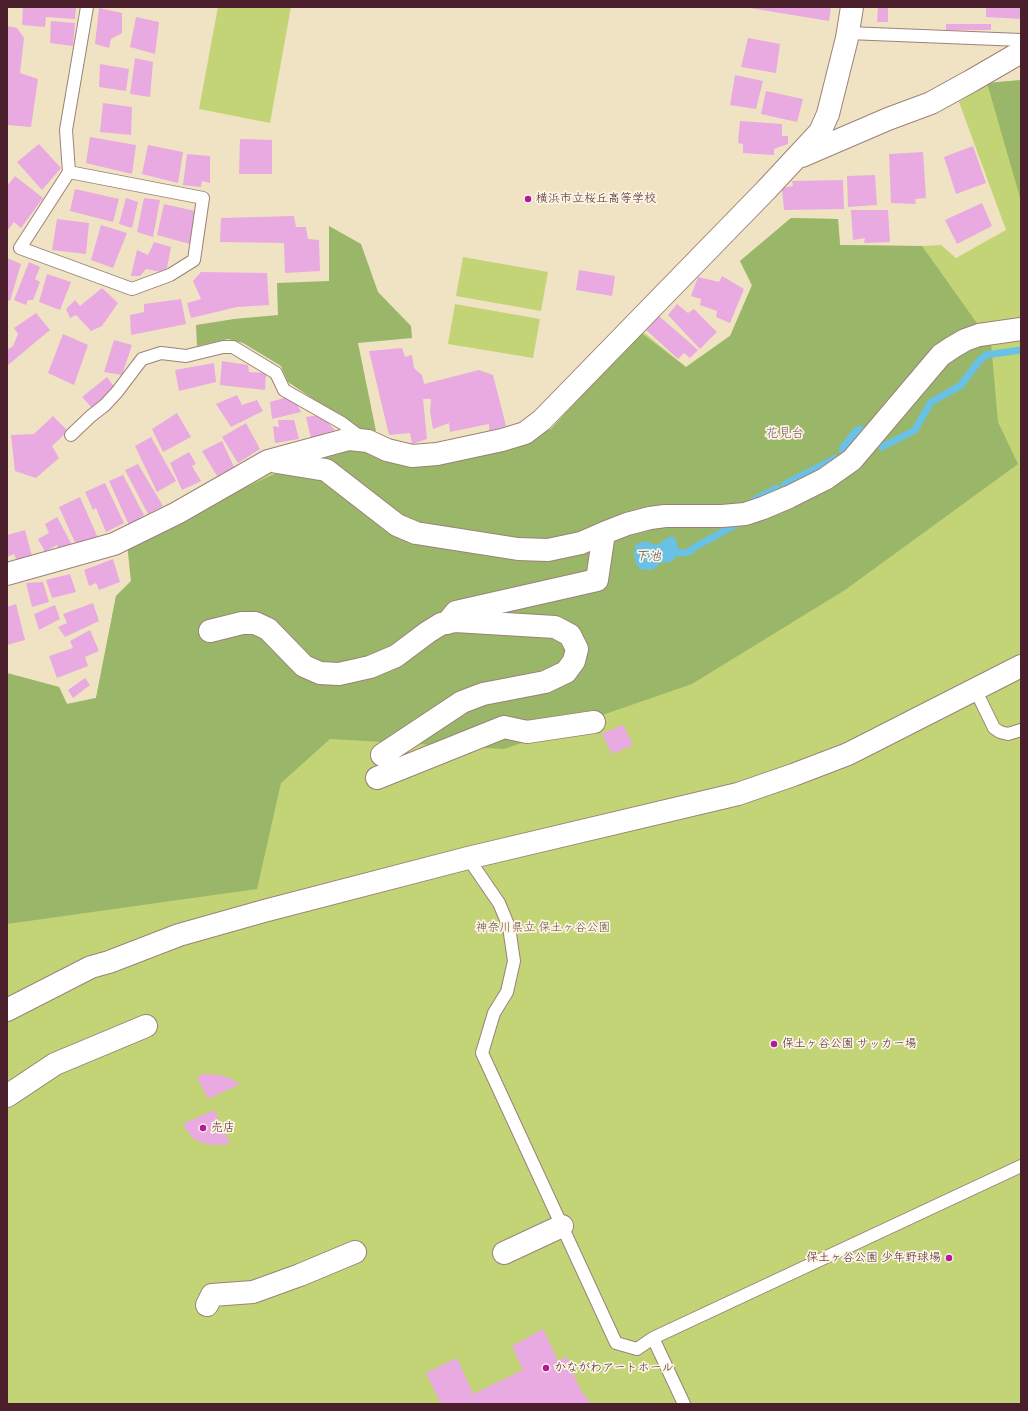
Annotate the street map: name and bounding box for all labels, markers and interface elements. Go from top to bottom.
place label: 横浜市立桜丘高等学校 [536,192,656,206]
marker: 横浜市立桜丘高等学校 [523,194,533,204]
district label: 花見台 [766,425,804,441]
water label: 下池 [635,548,661,564]
park label: 神奈川県立 保土ヶ谷公園 [476,921,610,935]
place label: 保土ヶ谷公園 サッカー場 [782,1037,917,1051]
marker: 保土ヶ谷公園 サッカー場 [769,1039,779,1049]
place label: 売店 [211,1121,235,1135]
marker: 売店 [198,1123,208,1133]
place label: 保土ヶ谷公園 少年野球場 [806,1251,941,1265]
marker: 保土ヶ谷公園 少年野球場 [944,1253,954,1263]
place label: かながわアートホール [554,1361,674,1375]
marker: かながわアートホール [541,1363,551,1373]

